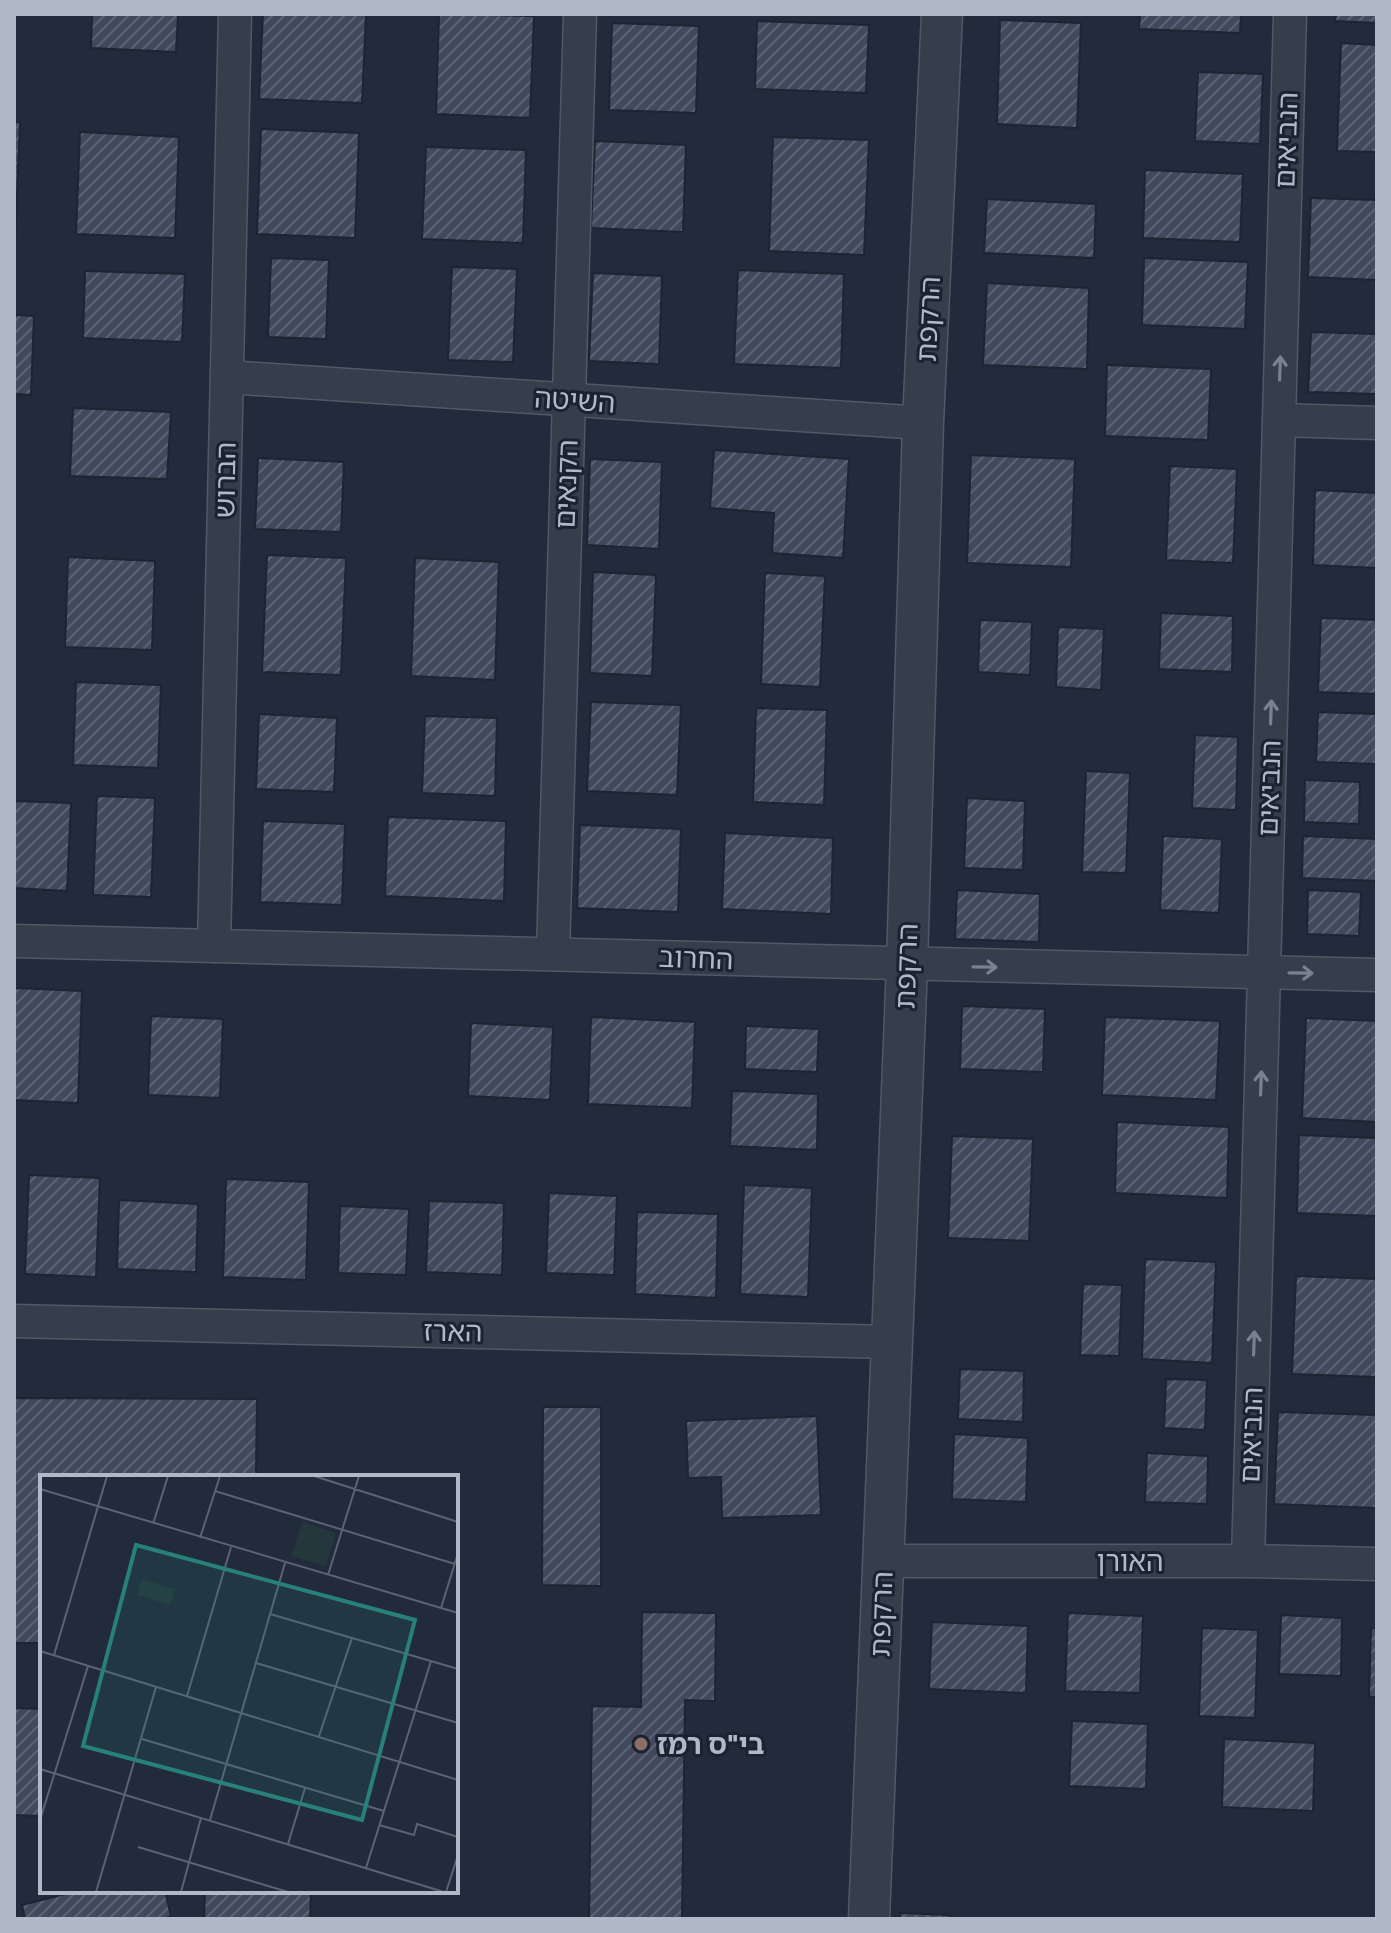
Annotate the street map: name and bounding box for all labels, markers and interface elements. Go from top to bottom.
street label: הנביאים [1262,91,1309,189]
street label: הרקפת [904,275,951,363]
one-way arrow [1273,355,1288,382]
street label: השיטה [533,375,617,424]
street label: הקנאים [542,439,589,529]
street label: הברוש [202,441,247,519]
one-way arrow [1263,699,1279,726]
street label: הנביאים [1245,739,1292,837]
street label: הרקפת [883,922,928,1010]
street label: החרוב [658,935,734,980]
one-way arrow [971,959,998,974]
one-way arrow [1287,966,1314,981]
one-way arrow [1253,1070,1268,1097]
street label: הארז [423,1308,483,1353]
one-way arrow [1246,1330,1261,1357]
street label: הנביאים [1227,1386,1274,1484]
inset map [40,1475,458,1893]
street label: האורן [1096,1539,1164,1582]
street label: הרקפת [858,1570,903,1658]
place label: בי"ס רמז [657,1722,764,1765]
marker: בי"ס רמז [632,1735,650,1753]

